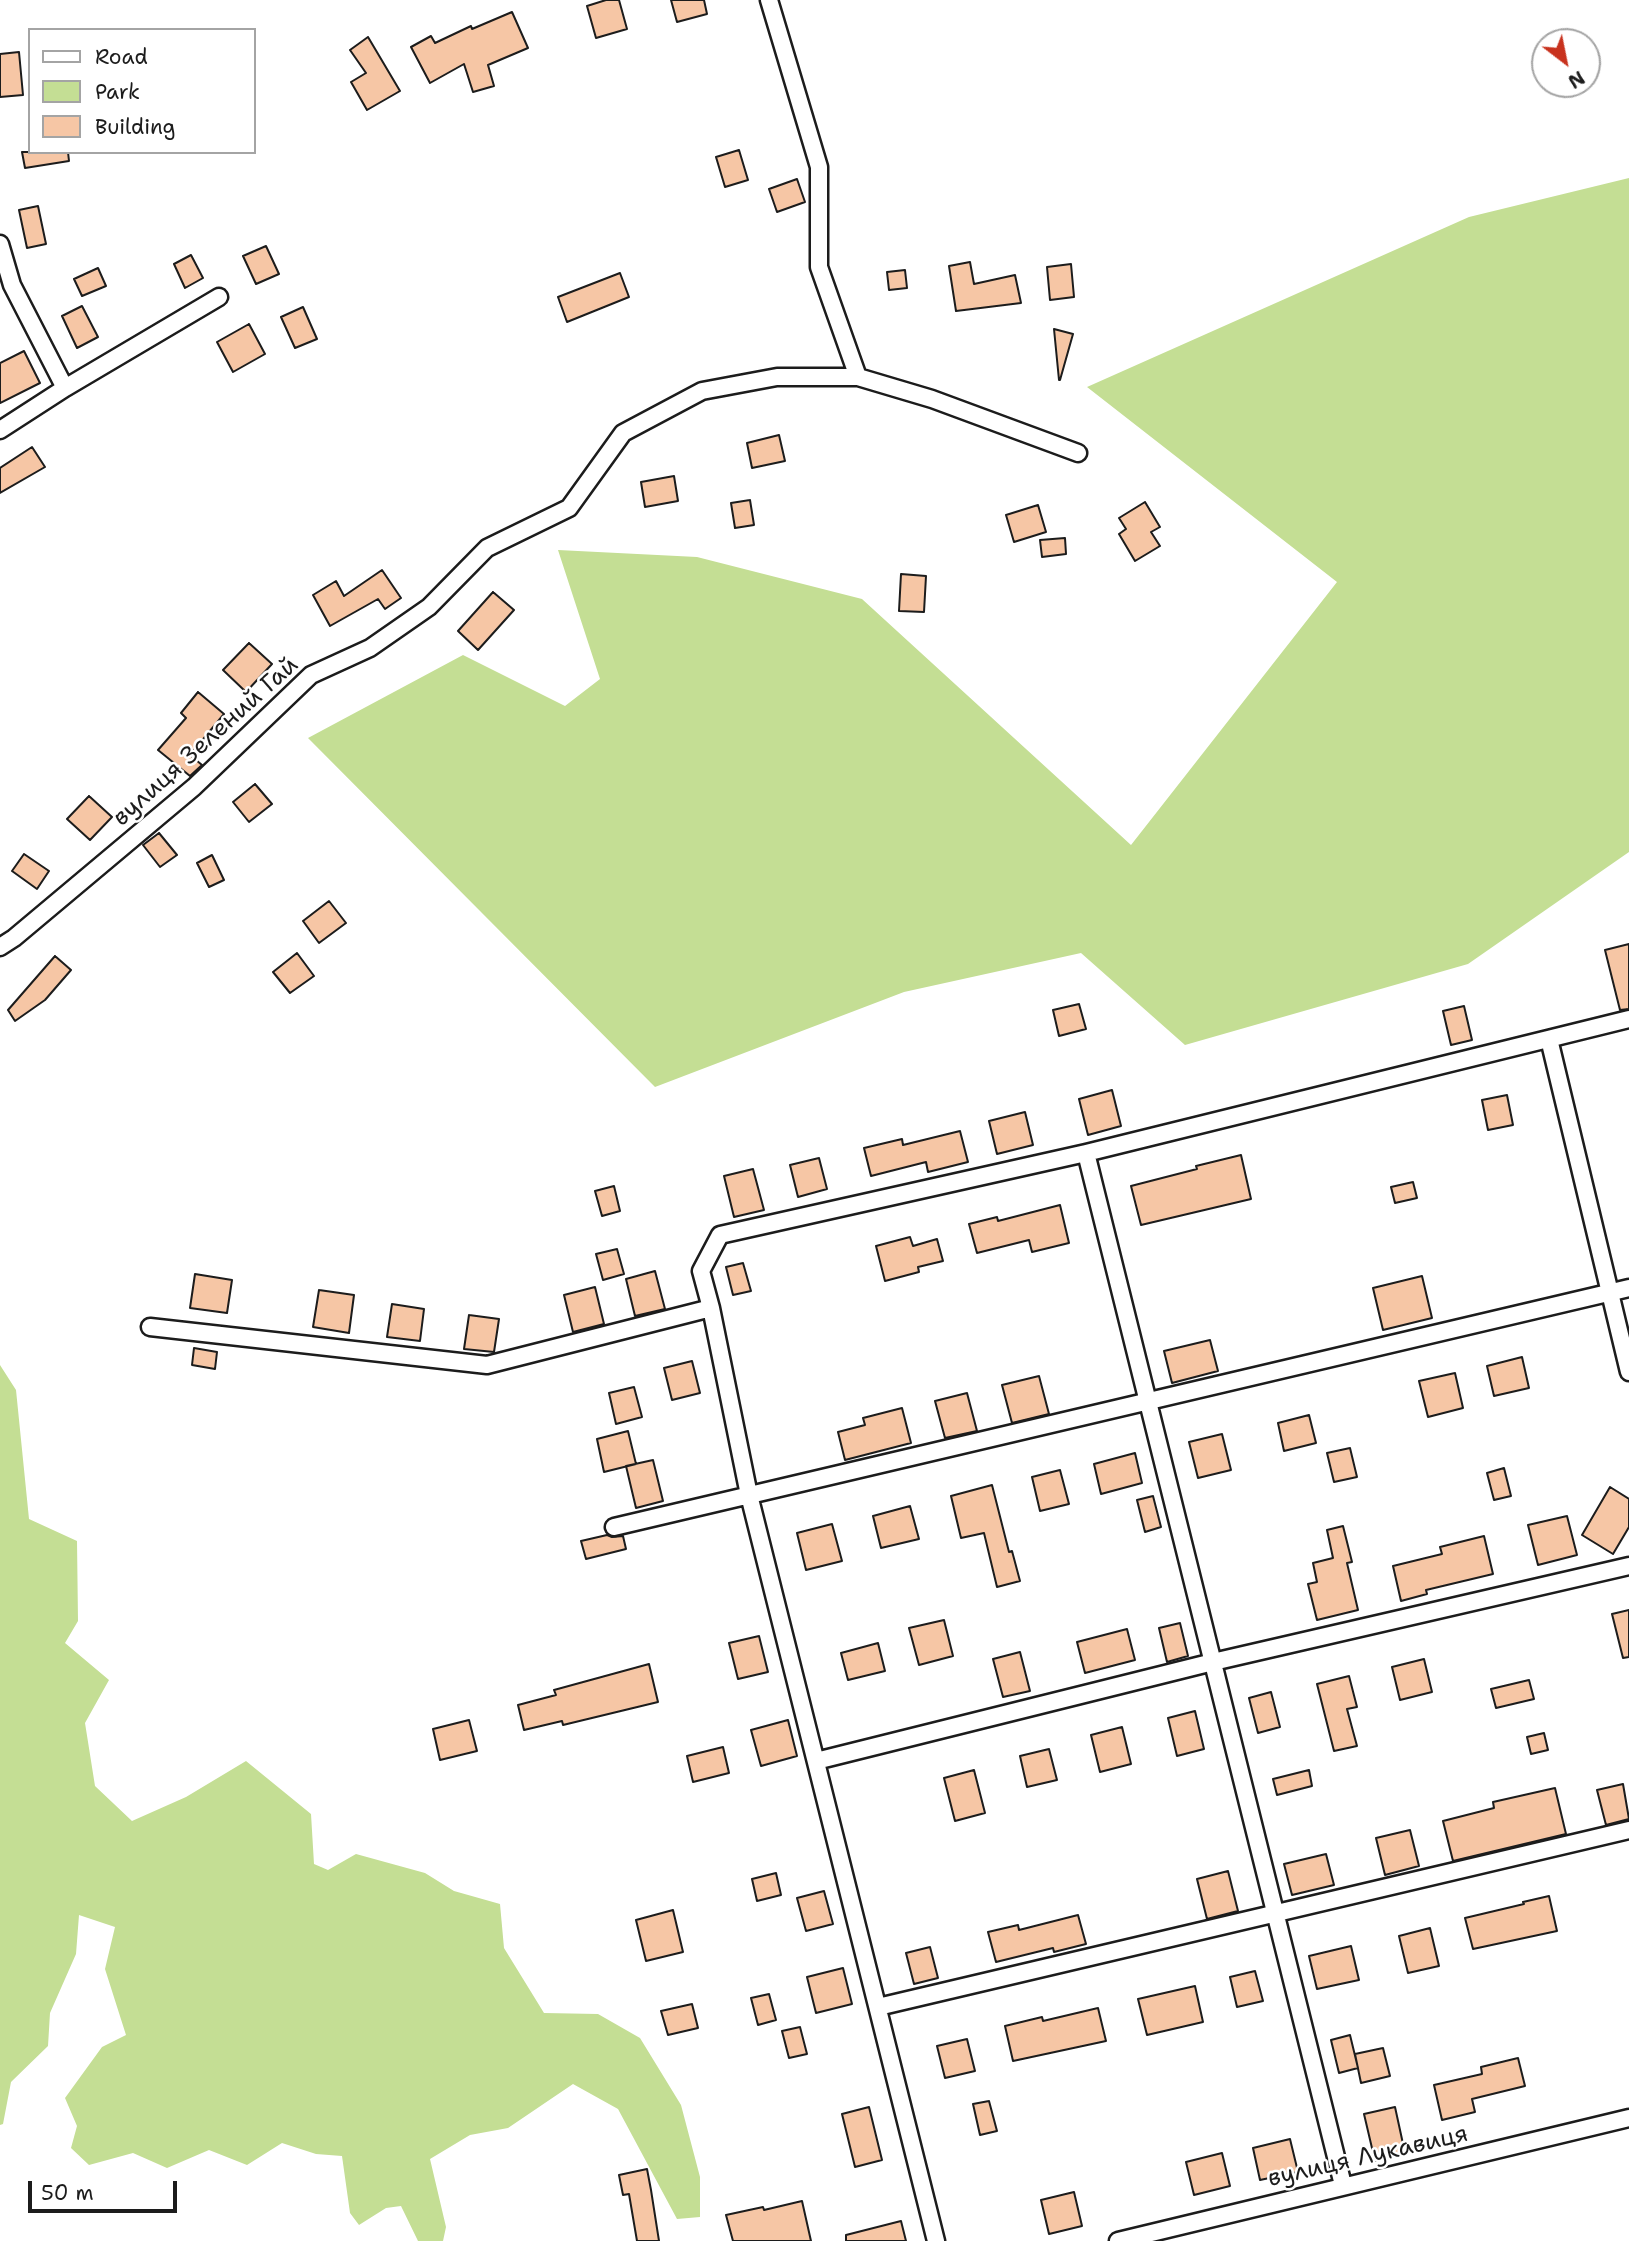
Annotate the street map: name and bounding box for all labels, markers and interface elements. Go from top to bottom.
legend [28,28,256,154]
north arrow [1531,28,1601,98]
text: Road [95,43,148,71]
text: N [1563,65,1589,94]
text: Park [95,78,140,106]
text: Building [95,113,175,141]
street label: вулиця Зелений Гай [107,651,305,833]
street label: вулиця Лукавиця [1265,2120,1471,2194]
scale bar [32,2168,180,2212]
text: 50 m [41,2179,94,2207]

